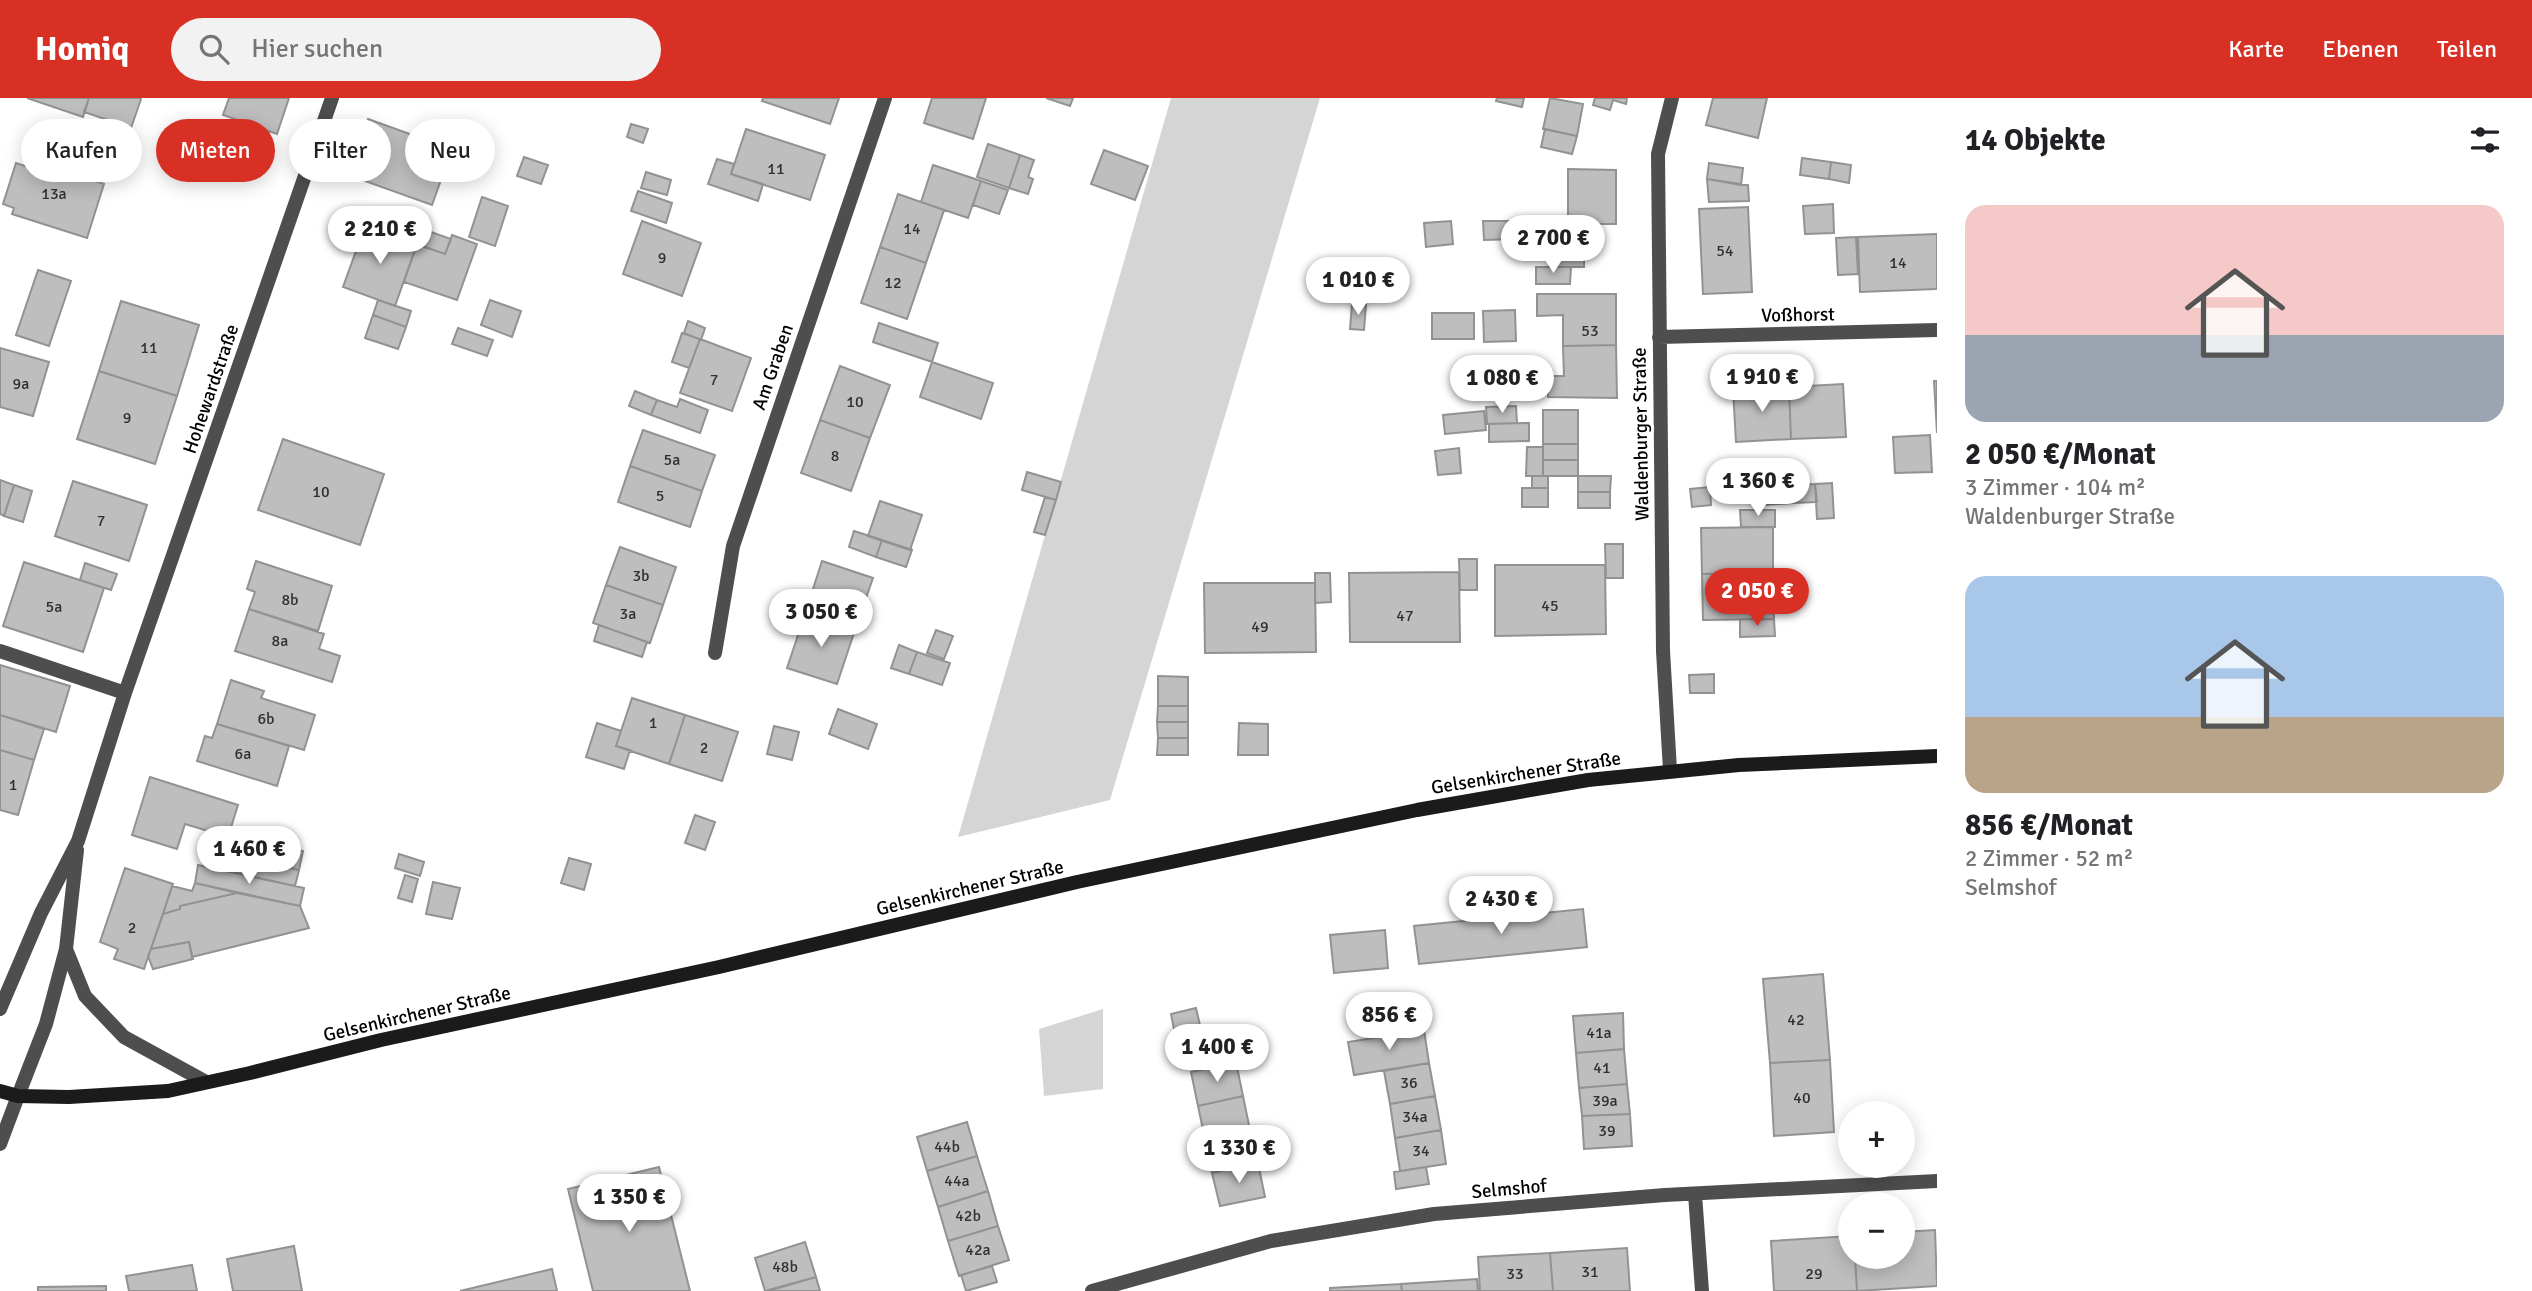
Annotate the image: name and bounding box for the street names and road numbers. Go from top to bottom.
street label: Voßhorst [1761,302,1835,328]
street label: Hohewardstraße [178,321,244,457]
street label: Am Graben [747,321,799,413]
street label: Waldenburger Straße [1627,347,1655,521]
street label: Gelsenkirchener Straße [1429,746,1623,800]
street label: Gelsenkirchener Straße [874,855,1066,921]
street label: Gelsenkirchener Straße [321,981,513,1047]
street label: Selmshof [1470,1174,1549,1204]

